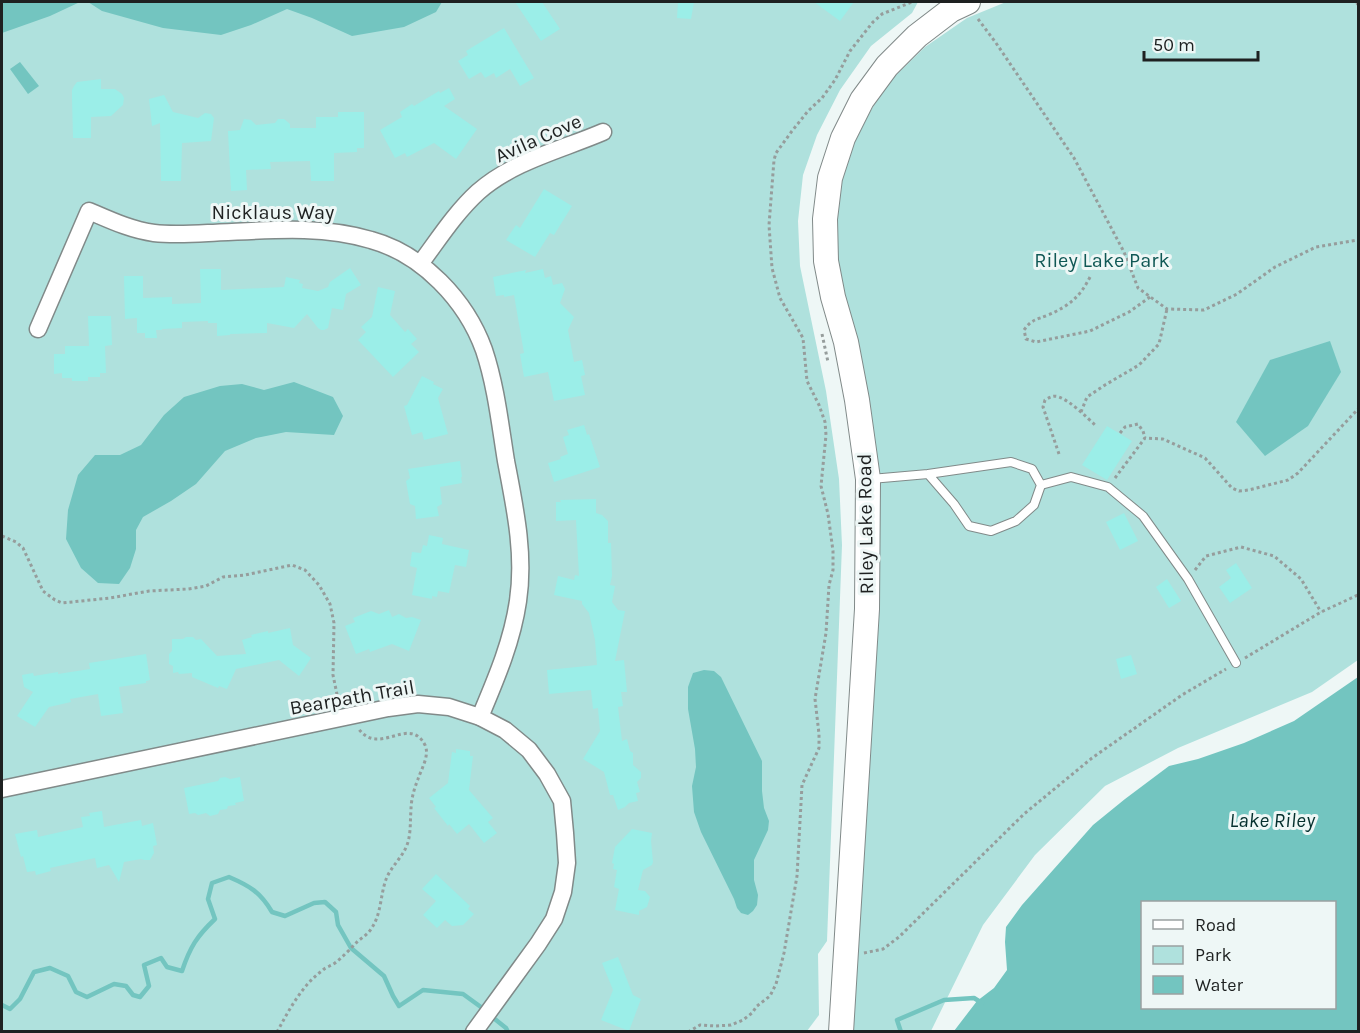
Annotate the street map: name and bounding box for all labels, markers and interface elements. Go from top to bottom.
scale bar [1144,24,1258,62]
text: 50 m [1153,34,1195,56]
street label: Avila Cove [492,109,585,168]
street label: Nicklaus Way [212,201,334,224]
park label: Riley Lake Park [1034,249,1170,272]
street label: Riley Lake Road [853,453,878,595]
street label: Bearpath Trail [288,675,416,720]
water label: Lake Riley [1229,808,1316,832]
legend [1141,901,1336,1009]
text: Road [1195,914,1236,936]
text: Park [1195,944,1232,966]
text: Water [1195,974,1243,996]

